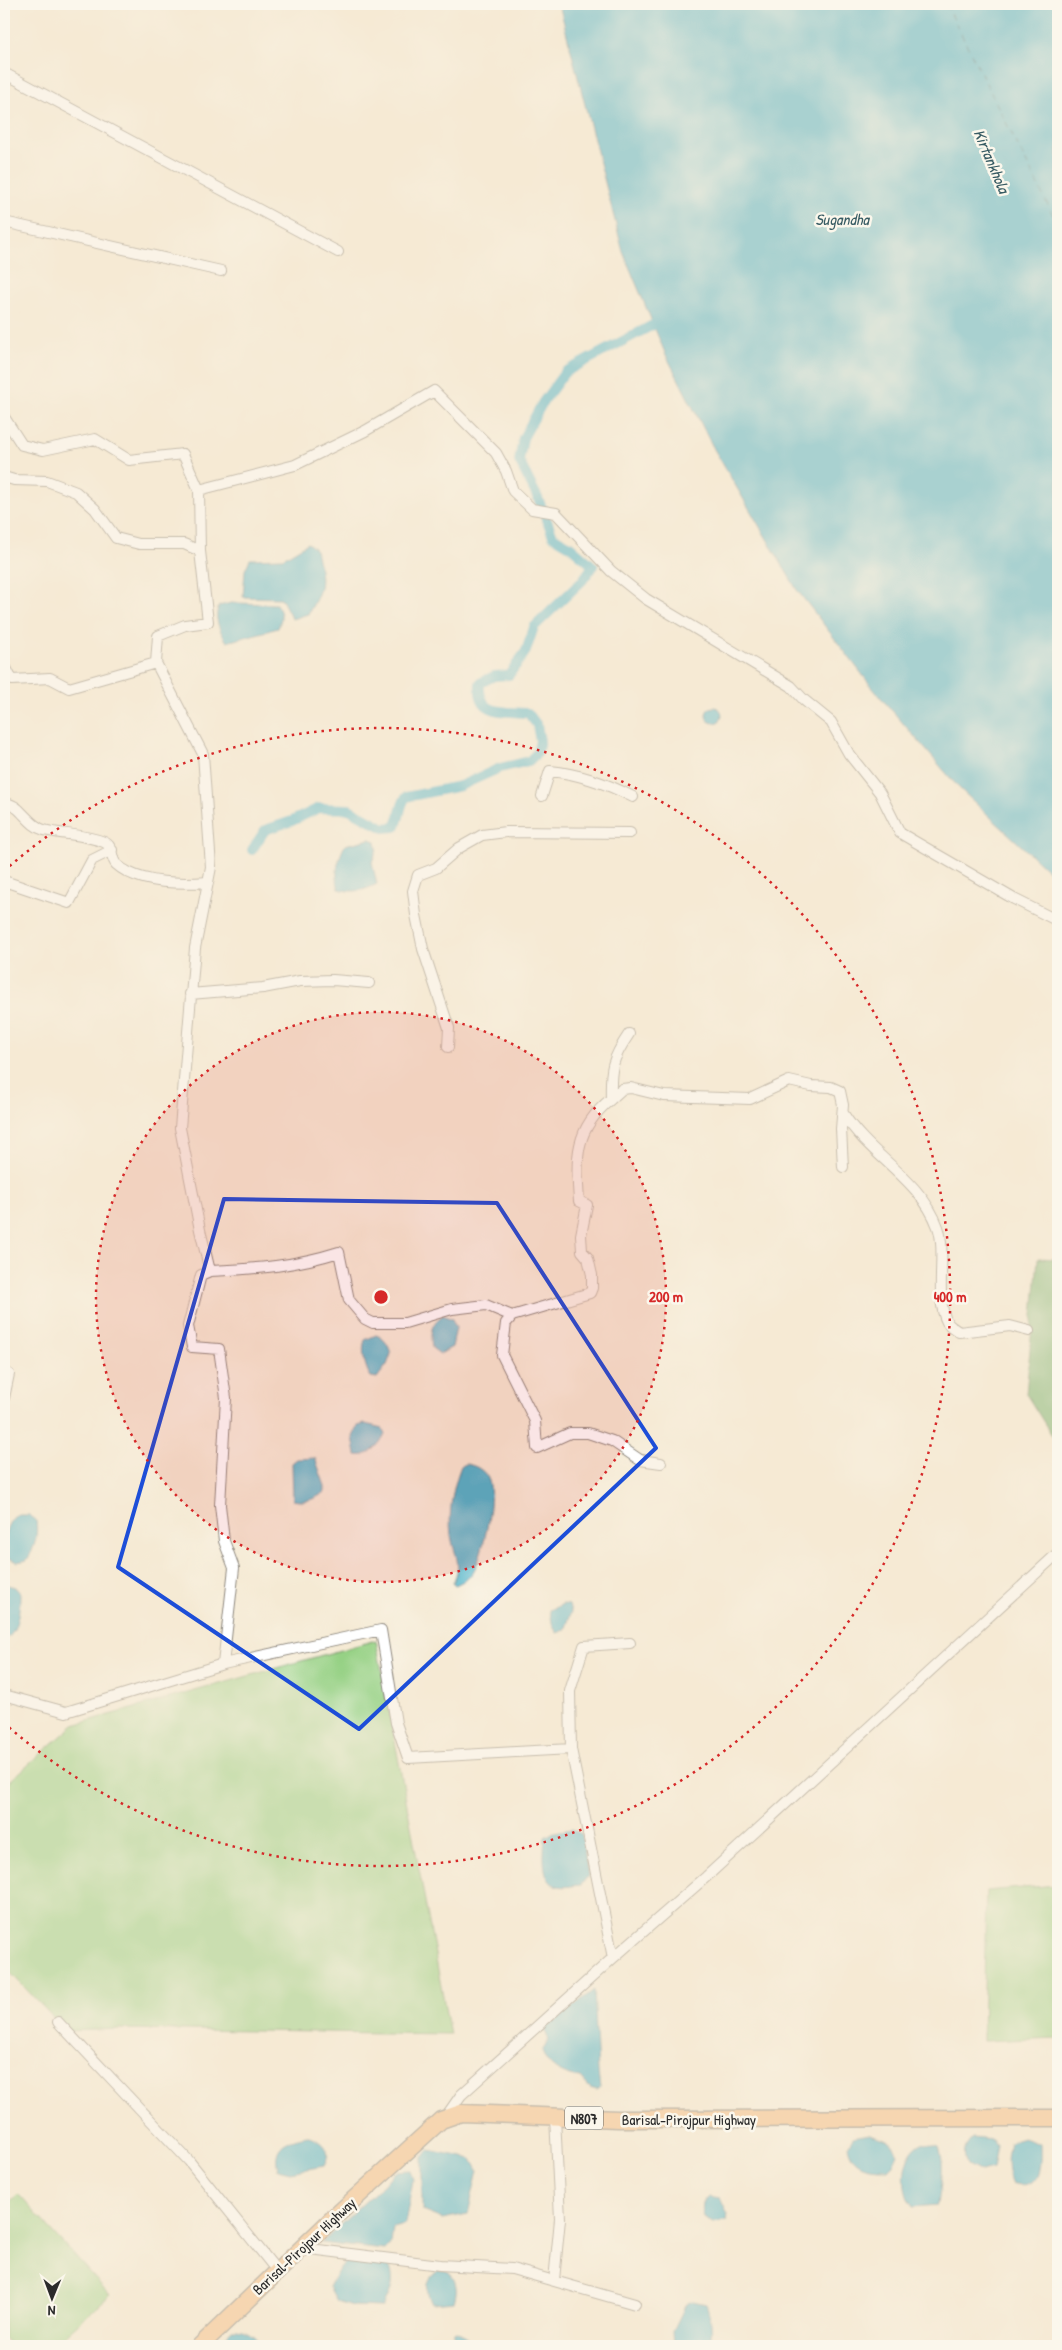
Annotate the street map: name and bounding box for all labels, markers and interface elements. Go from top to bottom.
water label: Kirtankhola [969,126,1016,198]
water label: Sugandha [815,208,871,230]
text: 200 m [649,1286,683,1307]
text: 400 m [934,1286,966,1307]
centre of rings [372,1288,390,1306]
road number: N807 [565,2106,603,2130]
street label: Barisal-Pirojpur Highway [622,2109,756,2130]
street label: Barisal-Pirojpur Highway [248,2192,360,2300]
north arrow [28,2272,78,2322]
text: N [47,2302,56,2321]

